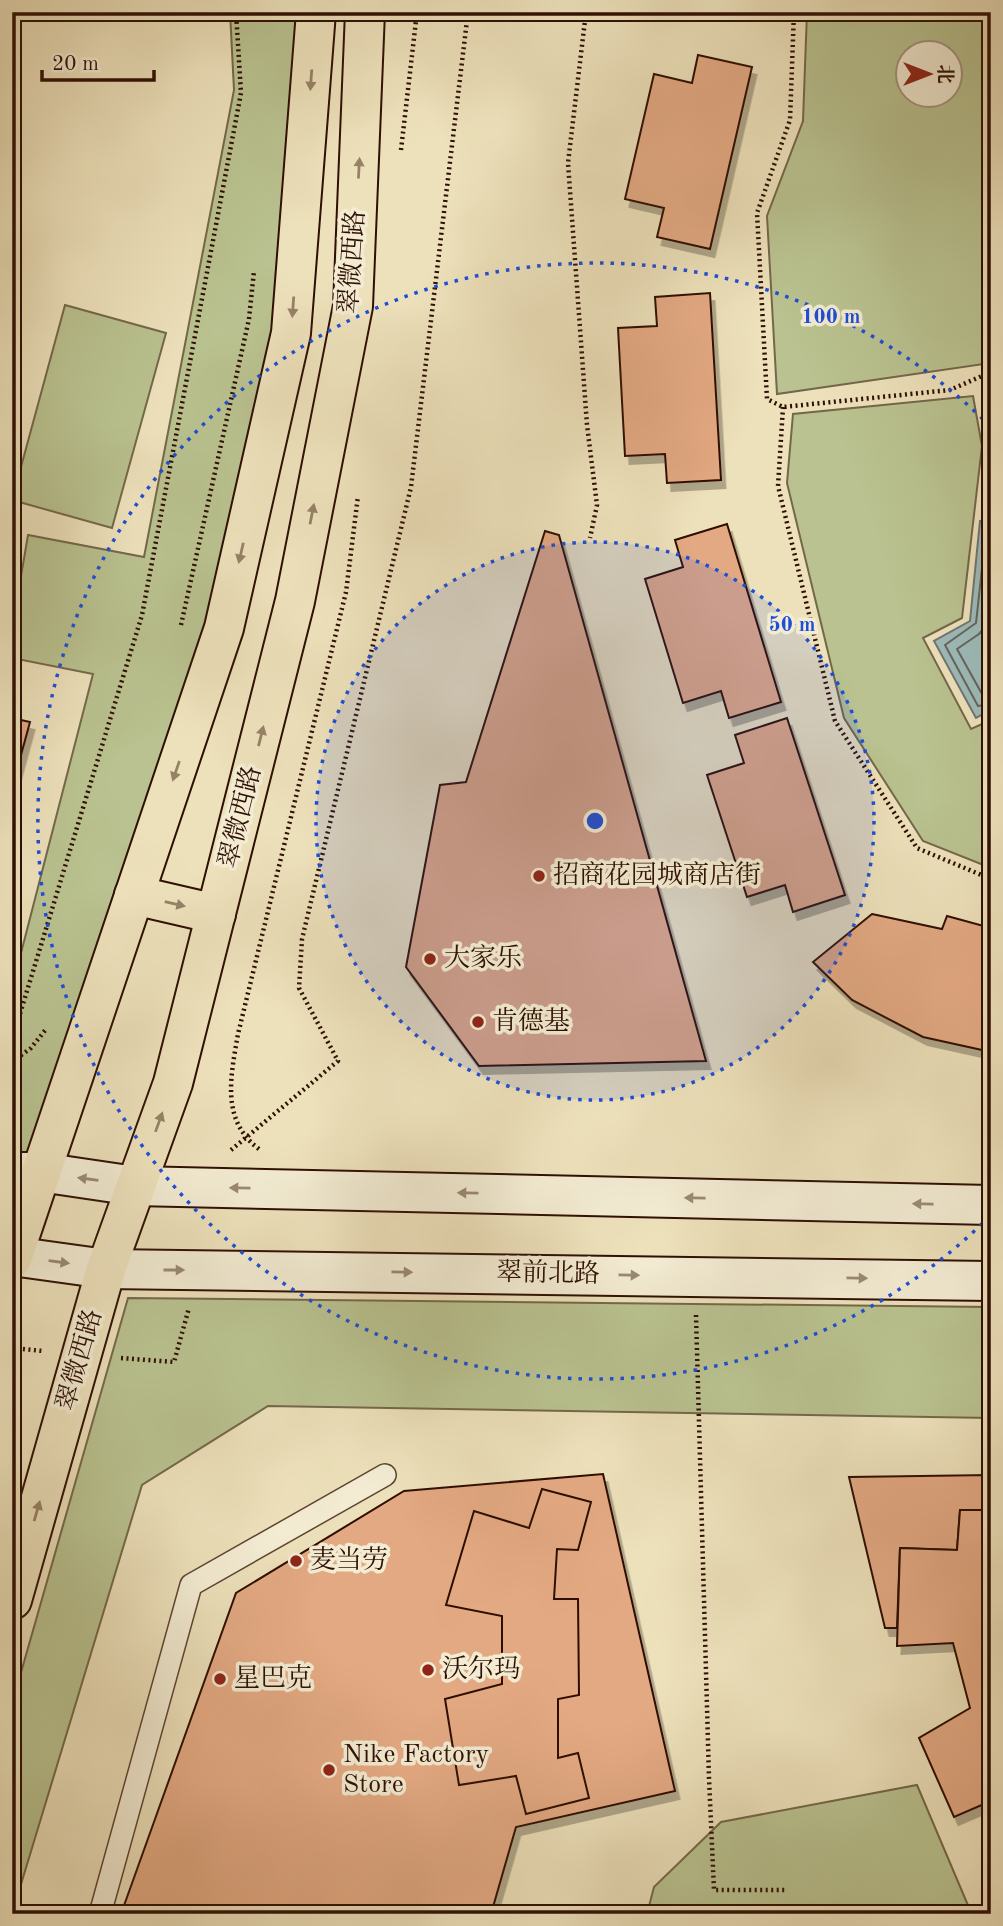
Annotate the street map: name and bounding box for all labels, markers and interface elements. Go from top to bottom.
scale bar [42,38,154,82]
north arrow [894,38,964,108]
text: 20 m [52,54,99,75]
text: 北 [934,64,955,84]
one-way arrow [305,70,316,92]
one-way arrow [354,157,365,179]
street label: 翠微西路 [334,209,370,315]
one-way arrow [287,296,298,318]
text: 100 m [801,307,861,328]
one-way arrow [307,503,318,525]
one-way arrow [235,542,246,564]
text: 50 m [768,615,816,636]
one-way arrow [256,725,267,747]
one-way arrow [170,761,181,782]
street label: 翠微西路 [214,763,266,871]
centre of rings [583,809,607,833]
place label: 招商花园城商店街 [553,860,761,889]
marker: 招商花园城商店街 [531,868,547,884]
one-way arrow [164,899,186,910]
place label: 大家乐 [444,944,522,972]
marker: 大家乐 [422,951,438,967]
place label: 肯德基 [492,1007,570,1035]
marker: 肯德基 [470,1014,486,1030]
one-way arrow [154,1111,165,1132]
one-way arrow [77,1173,99,1184]
one-way arrow [229,1182,251,1194]
one-way arrow [456,1187,478,1199]
one-way arrow [684,1193,706,1204]
one-way arrow [911,1198,933,1209]
one-way arrow [49,1257,71,1268]
street label: 翠前北路 [496,1258,600,1288]
one-way arrow [163,1264,185,1275]
one-way arrow [391,1266,413,1278]
one-way arrow [618,1269,640,1281]
one-way arrow [846,1273,868,1284]
street label: 翠微西路 [51,1306,107,1414]
one-way arrow [33,1500,43,1521]
place label: 麦当劳 [310,1546,388,1574]
marker: 麦当劳 [288,1553,304,1569]
place label: 沃尔玛 [442,1655,520,1683]
marker: 沃尔玛 [420,1662,436,1678]
place label: 星巴克 [234,1663,312,1692]
marker: 星巴克 [212,1671,228,1687]
place label: Nike Factory Store [343,1742,490,1798]
marker: Nike Factory Store [321,1762,337,1778]

